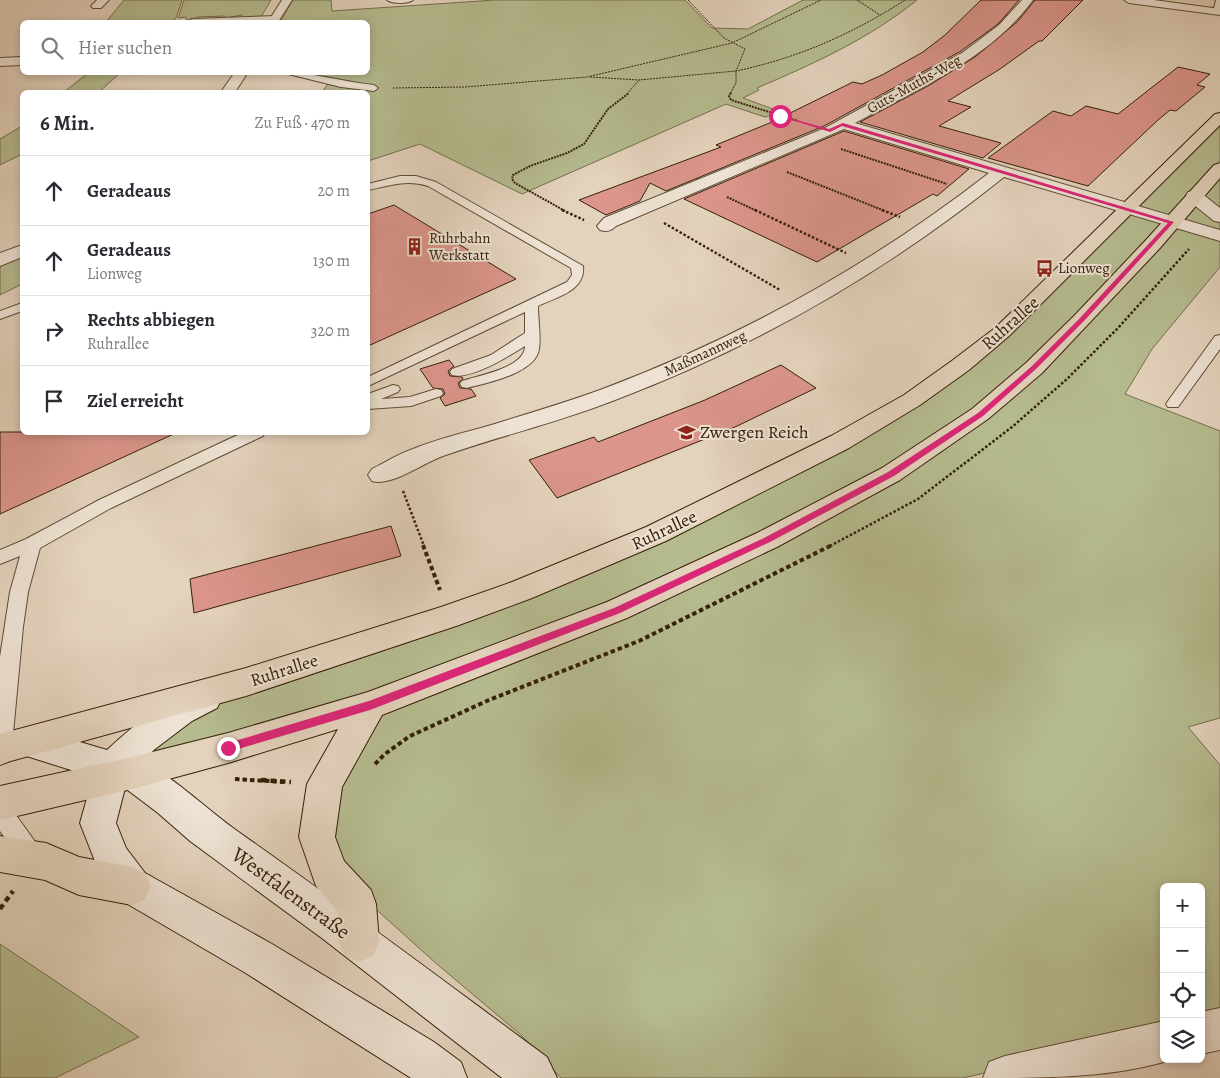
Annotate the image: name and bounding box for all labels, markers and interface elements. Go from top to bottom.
search box [20,20,370,75]
icon: search [38,34,66,62]
text: Hier suchen [78,35,172,61]
street label: Guts-Muths-Weg [863,50,965,118]
route start [769,105,792,128]
text: 6 Min. [40,109,95,137]
text: Zu Fuß · 470 m [254,112,350,134]
icon: ahead [40,177,68,205]
text: Geradeaus [87,178,171,204]
text: 20 m [317,180,350,202]
place label: Ruhrbahn Werkstatt [428,228,490,265]
text: Geradeaus [87,237,171,263]
building icon: Ruhrbahn Werkstatt [405,237,425,257]
icon: ahead [40,247,68,275]
text: 130 m [313,250,350,272]
bus stop icon: Lionweg [1034,258,1054,278]
place label: Lionweg [1058,258,1110,278]
text: Lionweg [87,263,142,285]
street label: Ruhrallee [976,291,1044,355]
text: Rechts abbiegen [87,307,215,333]
icon: right [40,317,68,345]
text: 320 m [311,320,350,342]
street label: Maßmannweg [661,325,750,381]
text: Ruhrallee [87,333,149,355]
icon: arrive [40,387,68,415]
text: Ziel erreicht [87,388,184,414]
place label: Zwergen Reich [700,420,809,444]
school or university icon: Zwergen Reich [676,422,696,442]
street label: Ruhrallee [627,504,701,556]
street label: Ruhrallee [247,648,321,692]
route end [217,737,240,760]
street label: Westfalenstraße [225,840,356,946]
map controls [1160,883,1205,1063]
button: + [1160,883,1205,928]
button: − [1160,928,1205,973]
button: locate [1160,973,1205,1018]
button: layers [1160,1018,1205,1063]

